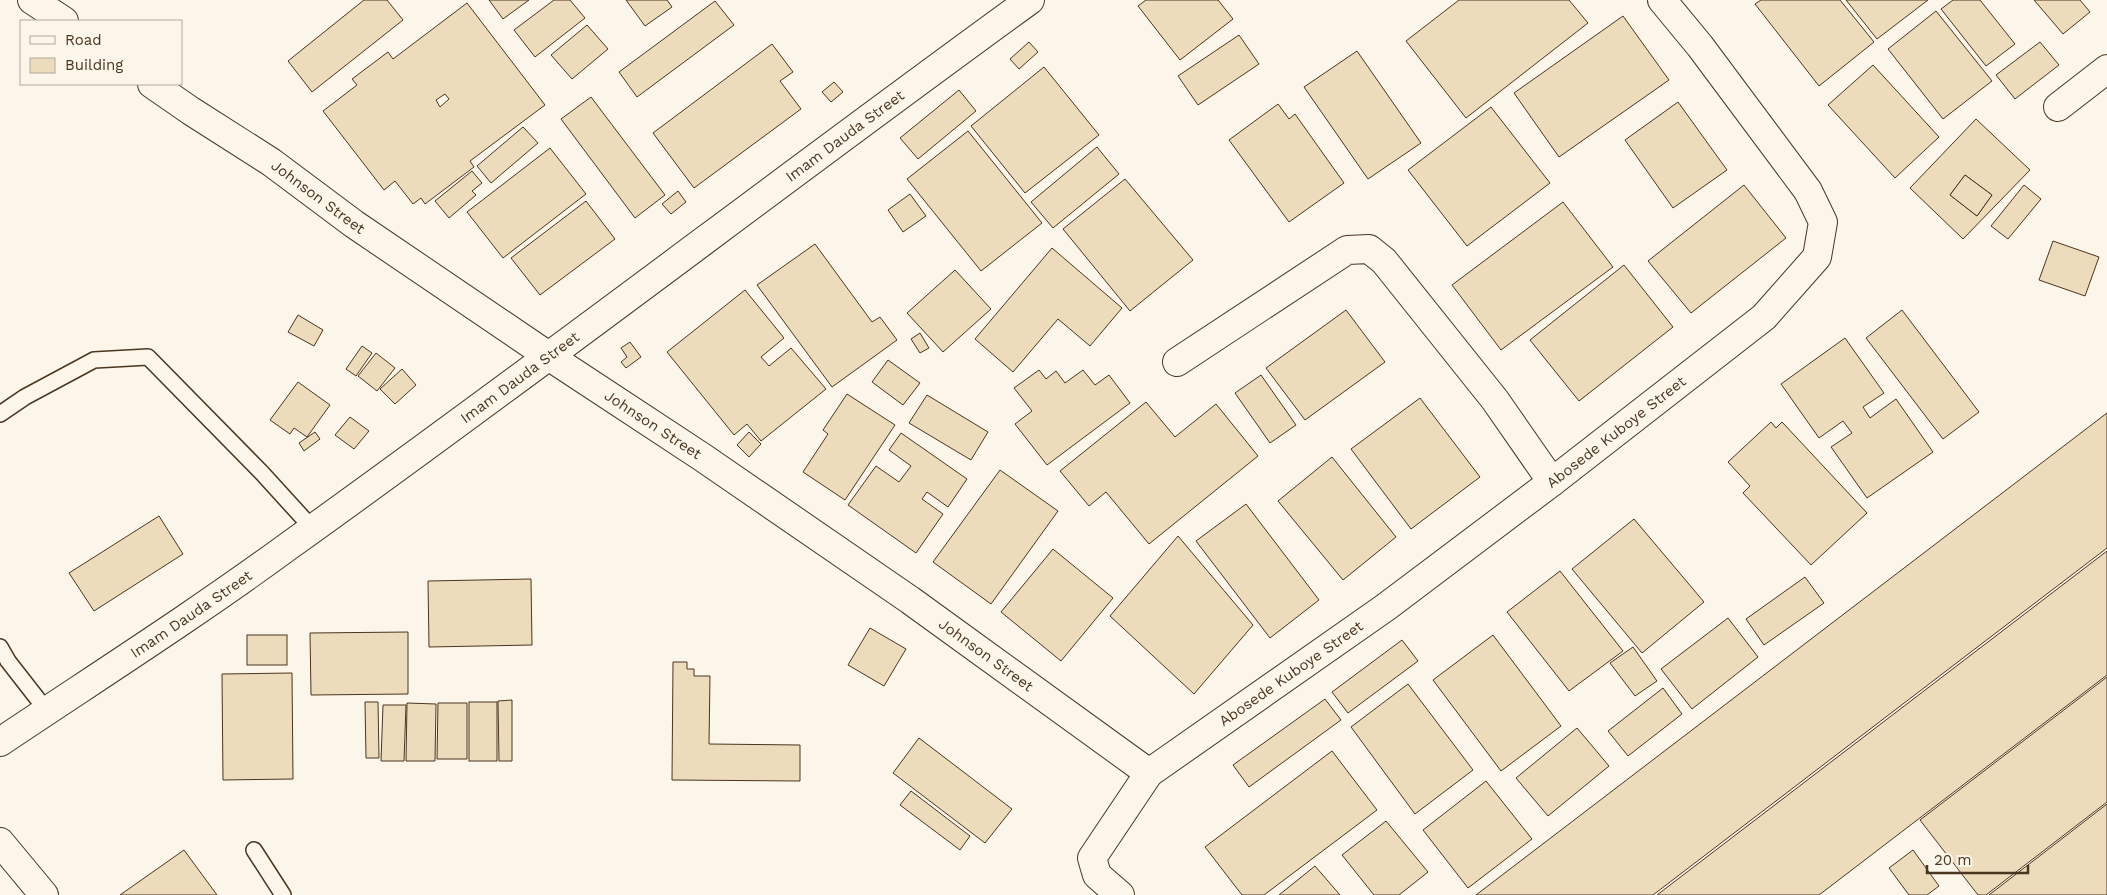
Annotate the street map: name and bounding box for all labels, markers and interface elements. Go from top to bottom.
legend [20,20,182,85]
text: Road [65,31,102,49]
text: Building [65,56,123,74]
street label: Imam Dauda Street [782,86,908,186]
street label: Johnson Street [268,156,369,238]
street label: Imam Dauda Street [457,327,583,427]
street label: Abosede Kuboye Street [1543,372,1690,492]
street label: Johnson Street [601,386,705,464]
street label: Imam Dauda Street [127,566,256,662]
street label: Johnson Street [935,615,1037,696]
street label: Abosede Kuboye Street [1216,616,1367,730]
scale bar [1927,842,2028,874]
text: 20 m [1934,851,1972,869]

